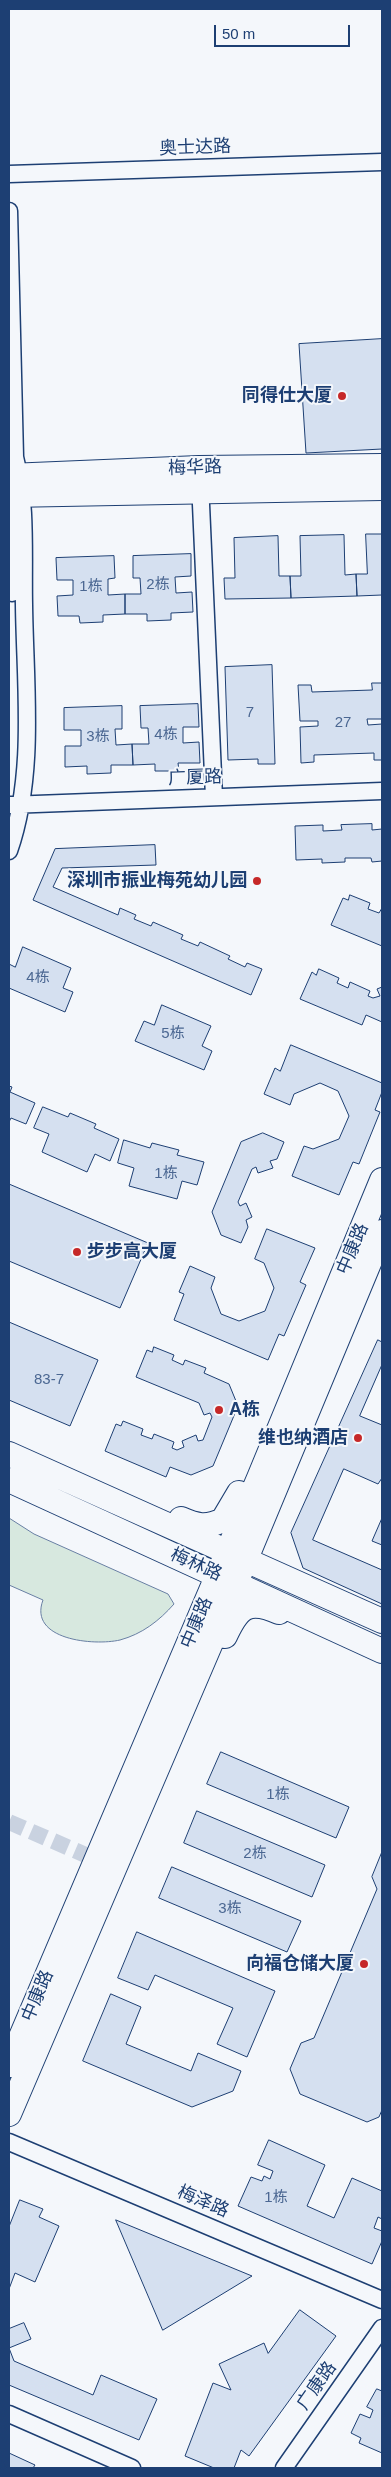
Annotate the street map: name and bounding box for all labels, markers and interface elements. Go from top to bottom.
scale bar [216,15,352,47]
text: 50 m [222,25,255,42]
street label: 奥士达路 [159,136,231,160]
place label: 同得仕大厦 [242,385,332,407]
marker: 同得仕大厦 [336,390,348,402]
street label: 梅华路 [168,456,222,480]
house number: 2栋 [146,576,170,594]
house number: 1栋 [79,578,103,596]
house number: 7 [246,704,254,722]
house number: 27 [335,714,351,732]
house number: 4栋 [154,726,178,744]
house number: 3栋 [86,728,110,746]
street label: 广厦路 [168,766,222,790]
place label: 深圳市振业梅苑幼儿园 [67,870,247,892]
marker: 深圳市振业梅苑幼儿园 [251,875,263,887]
house number: 4栋 [26,969,50,987]
house number: 5栋 [161,1025,185,1043]
house number: 1栋 [154,1165,178,1183]
street label: 中康路 [333,1220,373,1278]
place label: 步步高大厦 [87,1241,177,1263]
marker: 步步高大厦 [71,1246,83,1258]
house number: 83-7 [34,1371,64,1389]
place label: A栋 [229,1399,260,1421]
marker: A栋 [213,1404,225,1416]
place label: 维也纳酒店 [258,1427,348,1449]
marker: 维也纳酒店 [352,1432,364,1444]
street label: 梅林路 [167,1544,225,1586]
street label: 中康路 [177,1594,217,1652]
house number: 1栋 [266,1786,290,1804]
house number: 2栋 [243,1845,267,1863]
house number: 3栋 [218,1900,242,1918]
place label: 向福仓储大厦 [246,1953,354,1975]
marker: 向福仓储大厦 [358,1958,370,1970]
street label: 中康路 [18,1967,58,2025]
street label: 梅泽路 [174,2182,232,2222]
house number: 1栋 [264,2189,288,2207]
street label: 广康路 [293,2358,341,2414]

